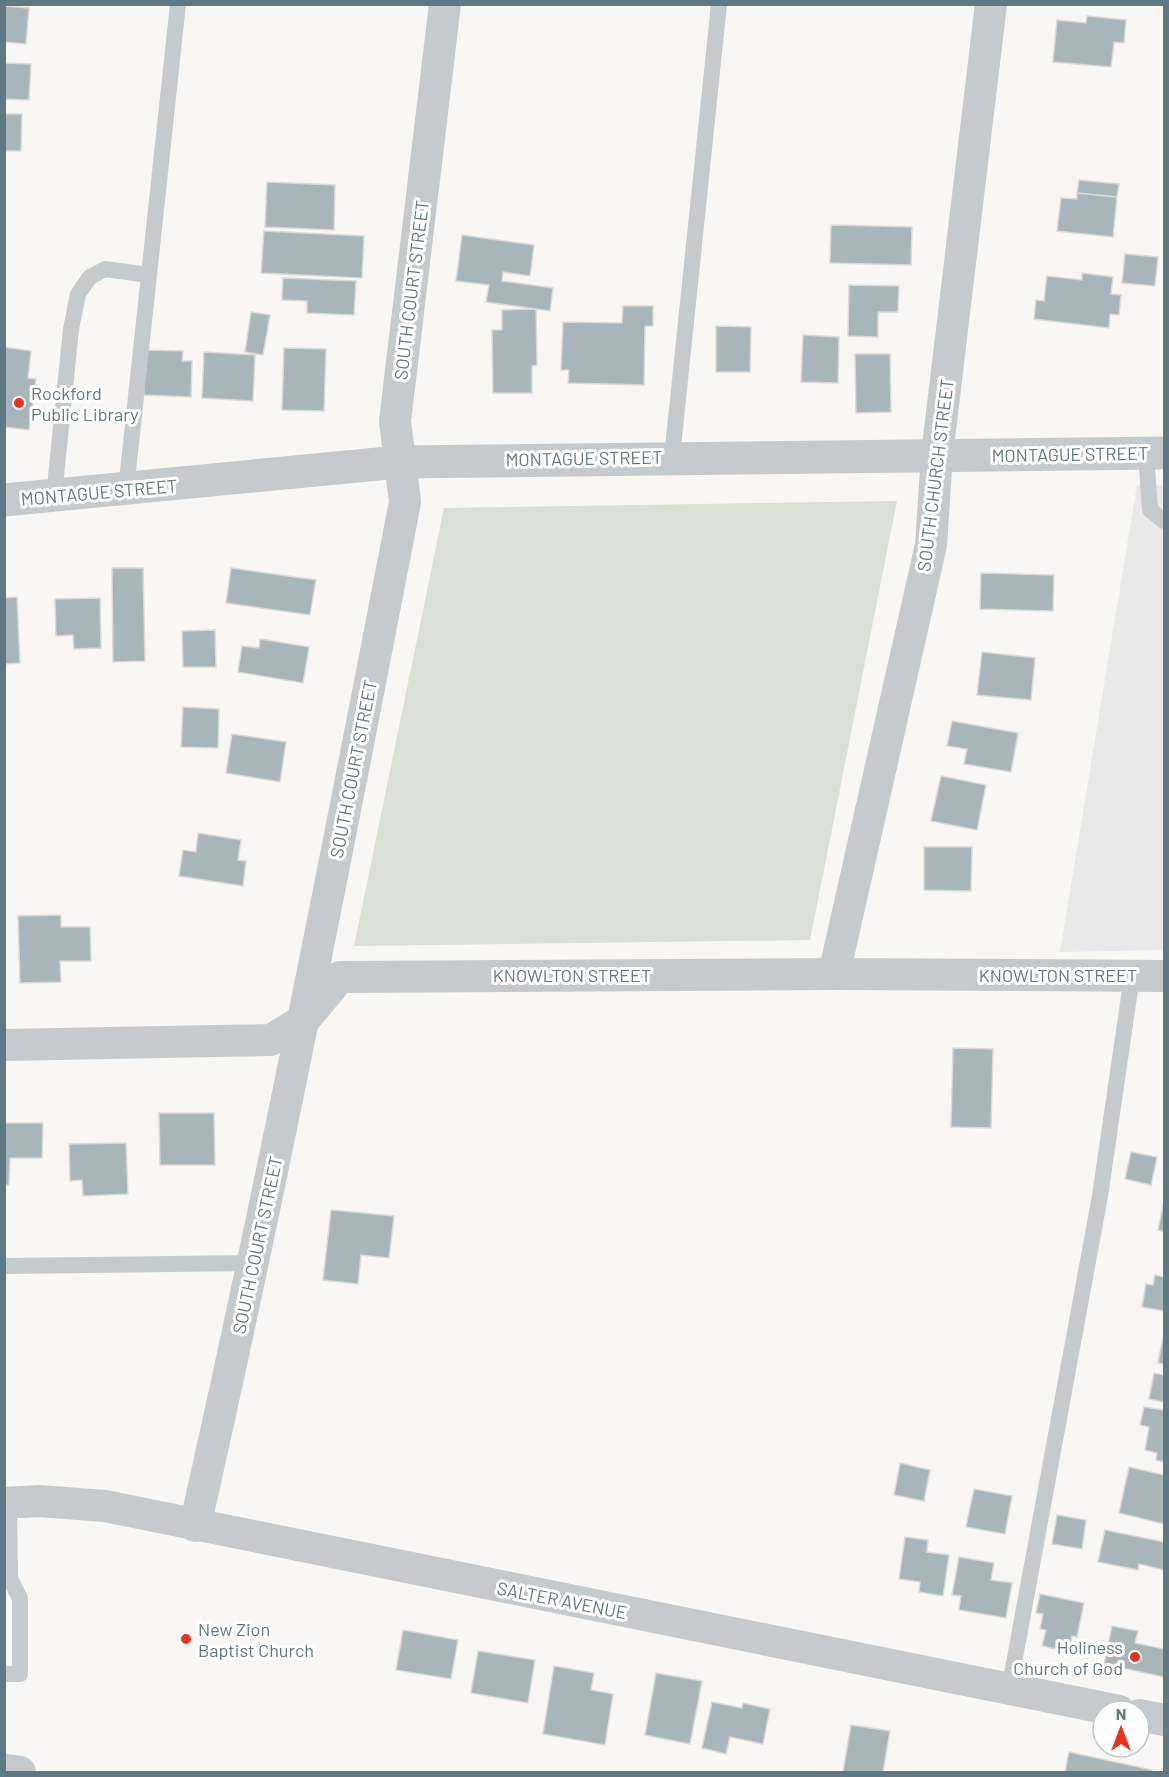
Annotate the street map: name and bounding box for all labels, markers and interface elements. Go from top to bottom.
street label: SOUTH COURT STREET [389,199,433,381]
street label: SOUTH CHURCH STREET [912,377,958,573]
place label: Rockford Public Library [31,382,139,425]
marker: Rockford Public Library [12,396,26,410]
street label: MONTAGUE STREET [991,442,1149,466]
street label: MONTAGUE STREET [505,446,663,470]
street label: MONTAGUE STREET [20,474,178,510]
street label: SOUTH COURT STREET [325,678,381,860]
street label: KNOWLTON STREET [493,964,651,986]
street label: KNOWLTON STREET [979,964,1137,986]
street label: SOUTH COURT STREET [227,1154,287,1336]
street label: SALTER AVENUE [495,1577,629,1623]
place label: New Zion Baptist Church [198,1618,314,1661]
marker: New Zion Baptist Church [179,1632,193,1646]
place label: Holiness Church of God [1013,1636,1123,1679]
marker: Holiness Church of God [1128,1650,1142,1664]
north arrow [1091,1699,1151,1759]
text: N [1116,1704,1126,1723]

